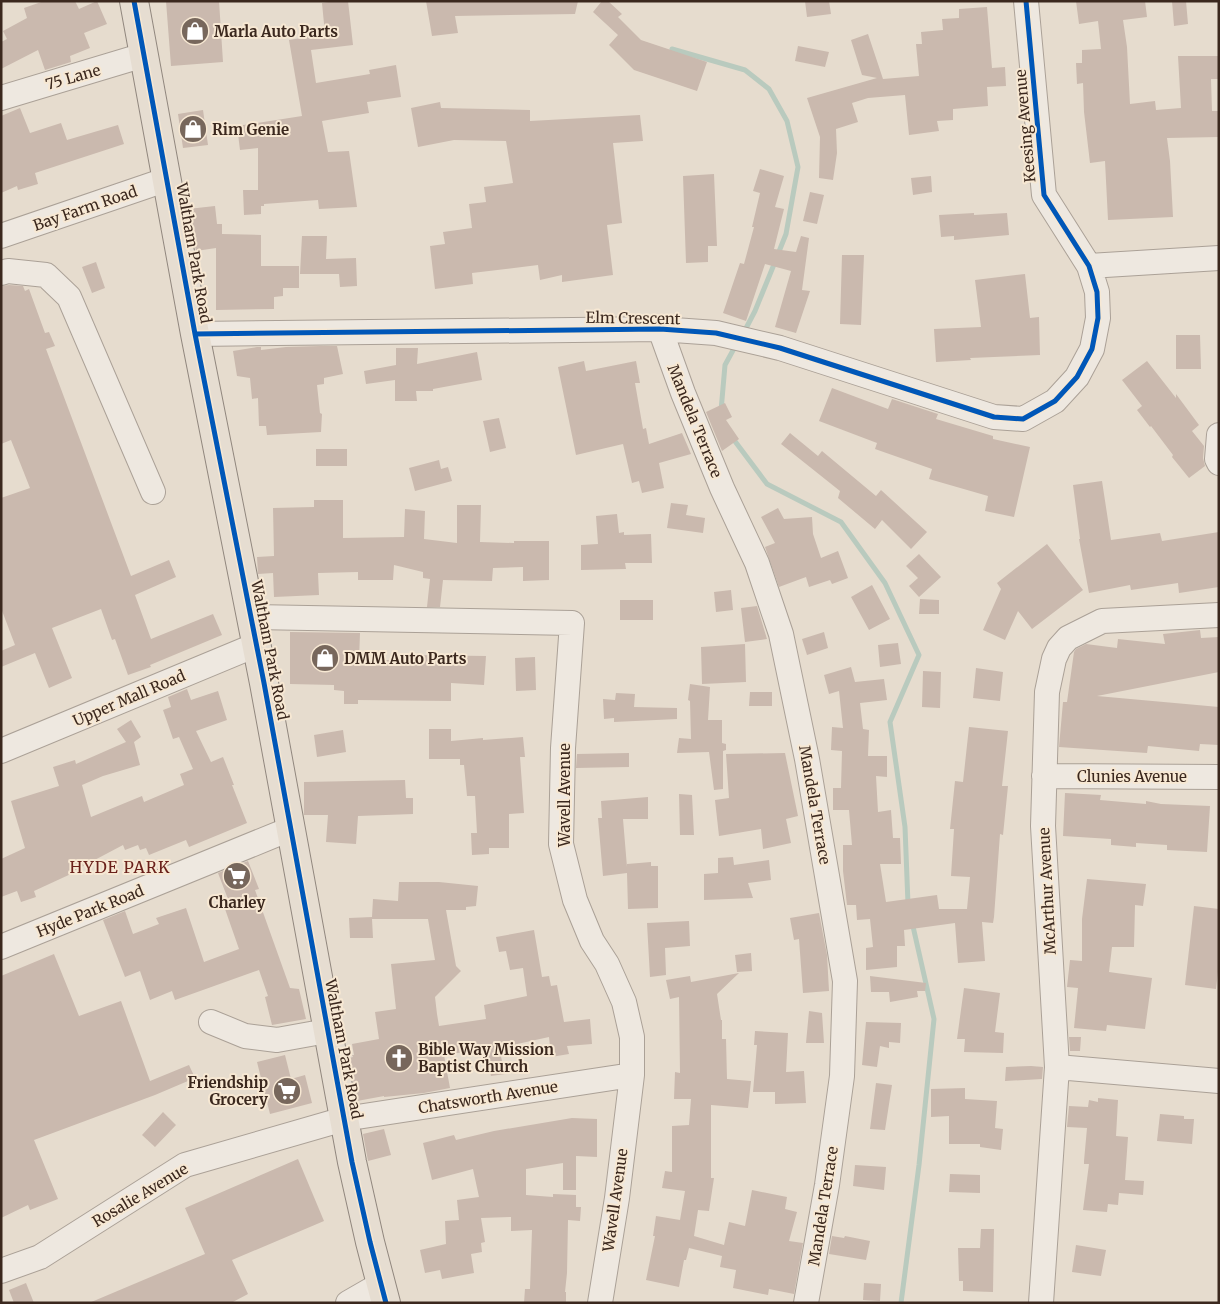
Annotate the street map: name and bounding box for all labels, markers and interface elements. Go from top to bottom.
shop icon: Marla Auto Parts [180,16,210,46]
place label: Marla Auto Parts [214,22,338,41]
street label: 75 Lane [43,60,103,94]
street label: Keesing Avenue [1011,68,1039,183]
shop icon: Rim Genie [178,114,208,144]
place label: Rim Genie [212,120,289,139]
street label: Waltham Park Road [172,180,216,325]
street label: Bay Farm Road [31,181,139,235]
street label: Elm Crescent [585,308,681,328]
street label: Mandela Terrace [664,362,726,481]
street label: Waltham Park Road [247,577,293,722]
shop icon: DMM Auto Parts [310,643,340,673]
place label: DMM Auto Parts [344,649,467,668]
street label: Upper Mall Road [70,666,188,730]
street label: Wavell Avenue [555,743,574,848]
street label: Mandela Terrace [795,744,835,866]
street label: Clunies Avenue [1077,767,1187,786]
street label: McArthur Avenue [1034,827,1060,955]
district label: HYDE PARK [69,857,171,877]
supermarket icon: Charley [222,861,252,891]
street label: Hyde Park Road [34,881,146,941]
place label: Charley [209,893,265,912]
street label: Waltham Park Road [321,976,367,1121]
place label: Bible Way Mission Baptist Church [418,1040,554,1076]
church icon: Bible Way Mission Baptist Church [384,1043,414,1073]
place label: Friendship Grocery [187,1073,268,1109]
supermarket icon: Friendship Grocery [272,1076,302,1106]
street label: Chatsworth Avenue [417,1077,559,1117]
street label: Mandela Terrace [804,1145,842,1267]
street label: Wavell Avenue [598,1147,632,1254]
street label: Rosalie Avenue [89,1159,191,1231]

